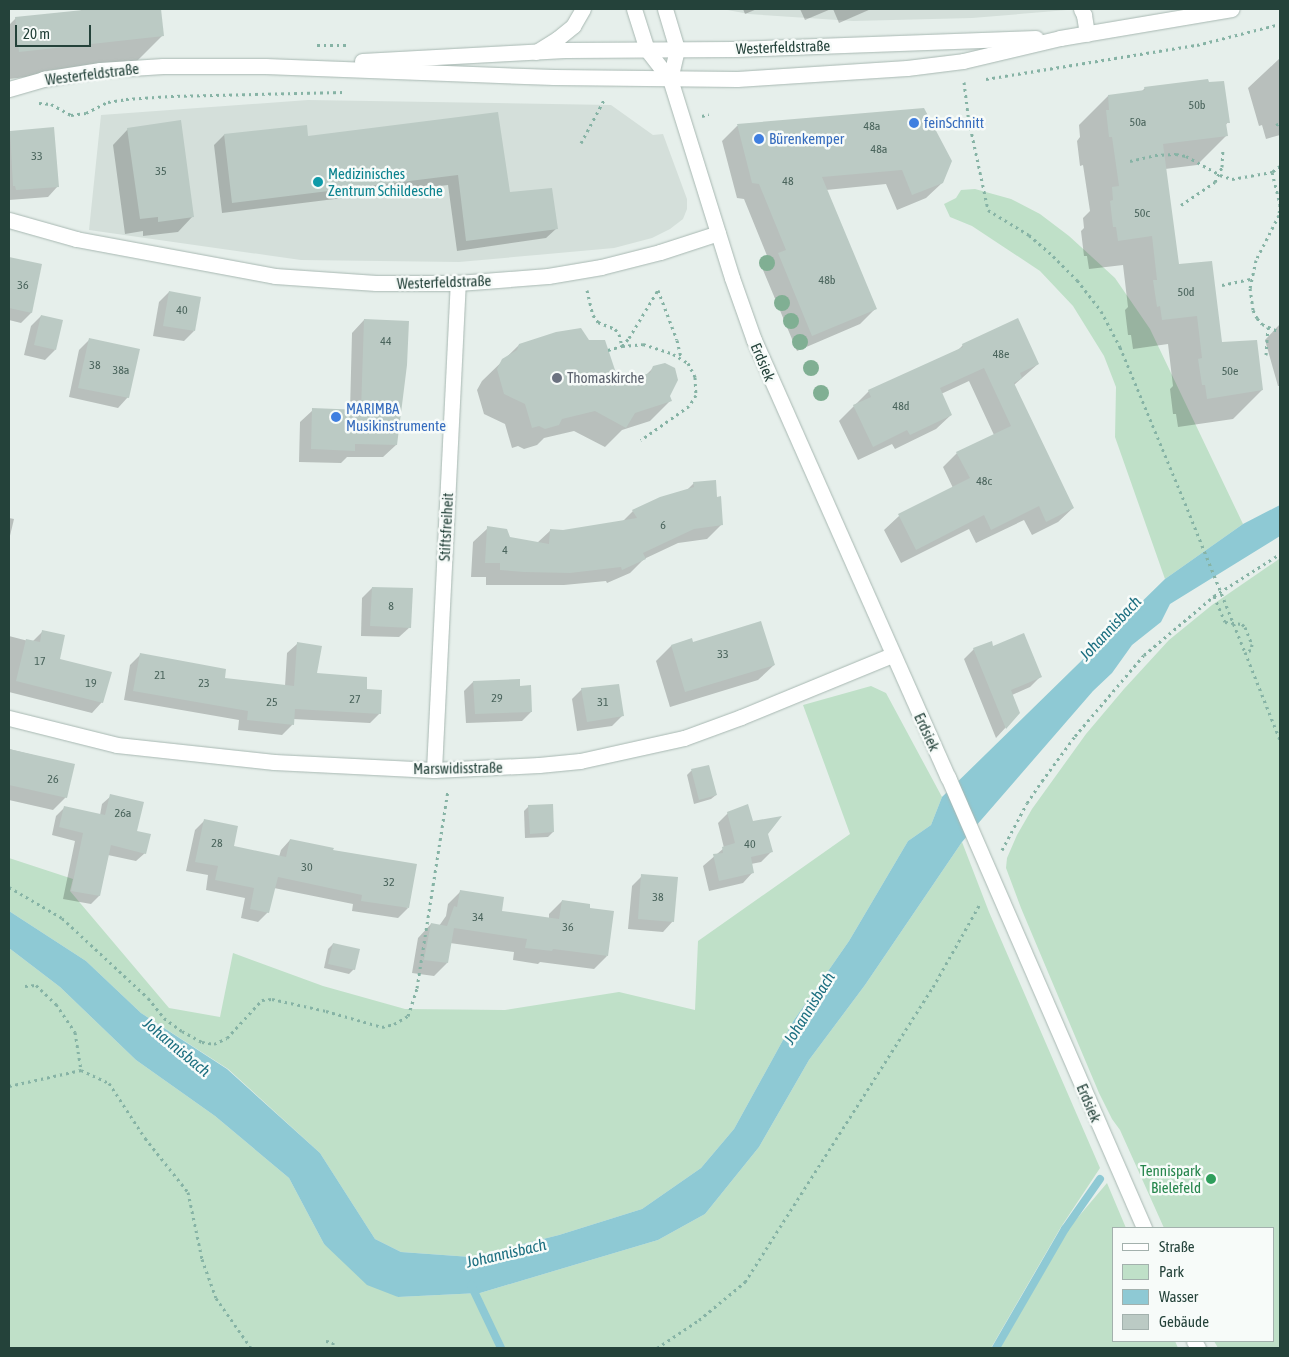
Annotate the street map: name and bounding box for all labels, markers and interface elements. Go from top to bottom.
scale bar [18,15,94,47]
text: 20 m [23,25,50,42]
street label: Westerfeldstraße [736,36,830,58]
street label: Westerfeldstraße [44,59,140,89]
house number: 50b [1189,99,1205,113]
place label: feinSchnitt [924,114,984,132]
house number: 50a [1130,116,1146,130]
marker: feinSchnitt [908,117,920,129]
house number: 48a [864,120,880,134]
place label: Bürenkemper [769,130,844,148]
marker: Bürenkemper [753,133,765,145]
house number: 48a [871,143,887,157]
house number: 33 [31,150,43,164]
place label: Medizinisches Zentrum Schildesche [328,164,443,199]
house number: 35 [155,165,167,179]
house number: 48 [782,175,794,189]
marker: Medizinisches Zentrum Schildesche [312,176,324,188]
house number: 50c [1134,207,1150,221]
street label: Westerfeldstraße [397,271,491,293]
house number: 48b [819,274,835,288]
house number: 36 [17,279,29,293]
house number: 50d [1178,286,1194,300]
house number: 40 [176,304,188,318]
house number: 44 [380,335,392,349]
street label: Erdsiek [747,340,779,384]
house number: 48e [993,348,1009,362]
house number: 38 [89,359,101,373]
house number: 38a [113,364,129,378]
house number: 50e [1222,365,1238,379]
place label: Thomaskirche [567,369,644,387]
marker: Thomaskirche [551,372,563,384]
place label: MARIMBA Musikinstrumente [346,399,446,434]
house number: 48d [893,400,909,414]
marker: MARIMBA Musikinstrumente [330,411,342,423]
house number: 48c [976,475,992,489]
street label: Stiftsfreiheit [435,492,457,562]
house number: 6 [660,519,666,533]
house number: 4 [502,544,508,558]
water label: Johannisbach [1075,592,1145,664]
house number: 8 [388,600,394,614]
house number: 33 [717,648,729,662]
house number: 17 [34,655,46,669]
house number: 21 [154,669,166,683]
house number: 19 [85,677,97,691]
house number: 23 [198,677,210,691]
house number: 29 [491,692,503,706]
house number: 27 [349,693,361,707]
house number: 25 [266,696,278,710]
house number: 31 [597,696,609,710]
street label: Erdsiek [910,710,944,754]
street label: Marswidisstraße [413,758,503,778]
house number: 26 [47,773,59,787]
house number: 26a [115,807,131,821]
house number: 28 [211,837,223,851]
house number: 40 [744,838,756,852]
house number: 30 [301,861,313,875]
house number: 32 [383,876,395,890]
house number: 38 [652,891,664,905]
house number: 34 [472,911,484,925]
house number: 36 [562,921,574,935]
water label: Johannisbach [779,968,839,1048]
water label: Johannisbach [140,1013,214,1081]
street label: Erdsiek [1073,1081,1105,1125]
place label: Tennispark Bielefeld [1140,1161,1201,1196]
marker: Tennispark Bielefeld [1205,1173,1217,1185]
legend [1112,1227,1274,1342]
water label: Johannisbach [464,1234,548,1272]
text: Straße [1159,1238,1195,1255]
text: Park [1159,1263,1184,1280]
text: Wasser [1159,1288,1198,1305]
text: Gebäude [1159,1313,1209,1330]

